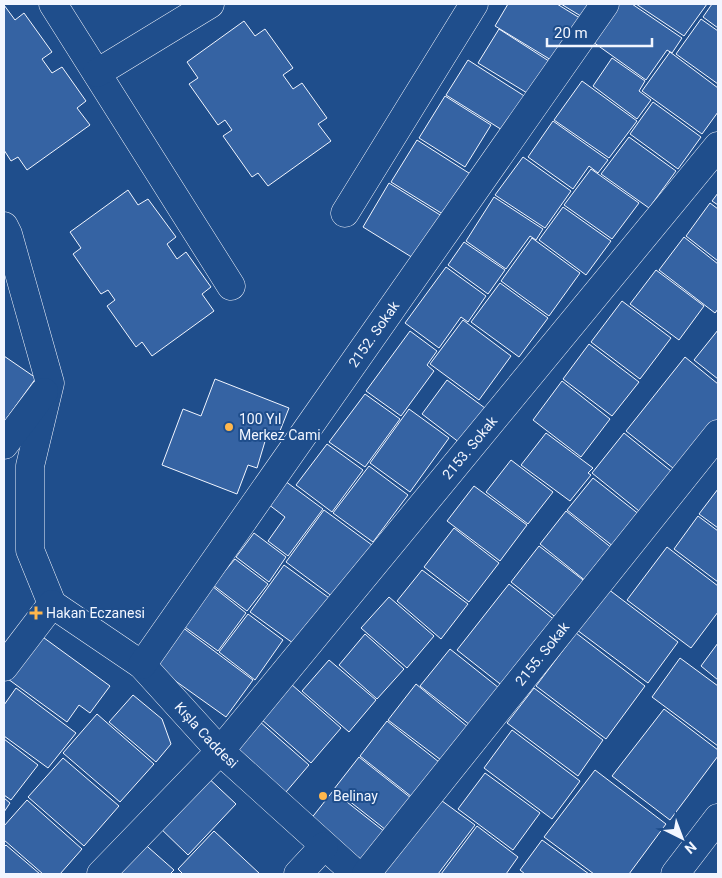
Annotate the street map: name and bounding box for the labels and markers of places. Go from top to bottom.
place label: 100 Yıl Merkez Cami [239,411,321,443]
marker: 100 Yıl Merkez Cami [223,421,235,433]
place label: Hakan Eczanesi [46,605,145,621]
marker: Hakan Eczanesi [30,607,42,619]
place label: Belinay [333,788,378,804]
marker: Belinay [317,790,329,802]

